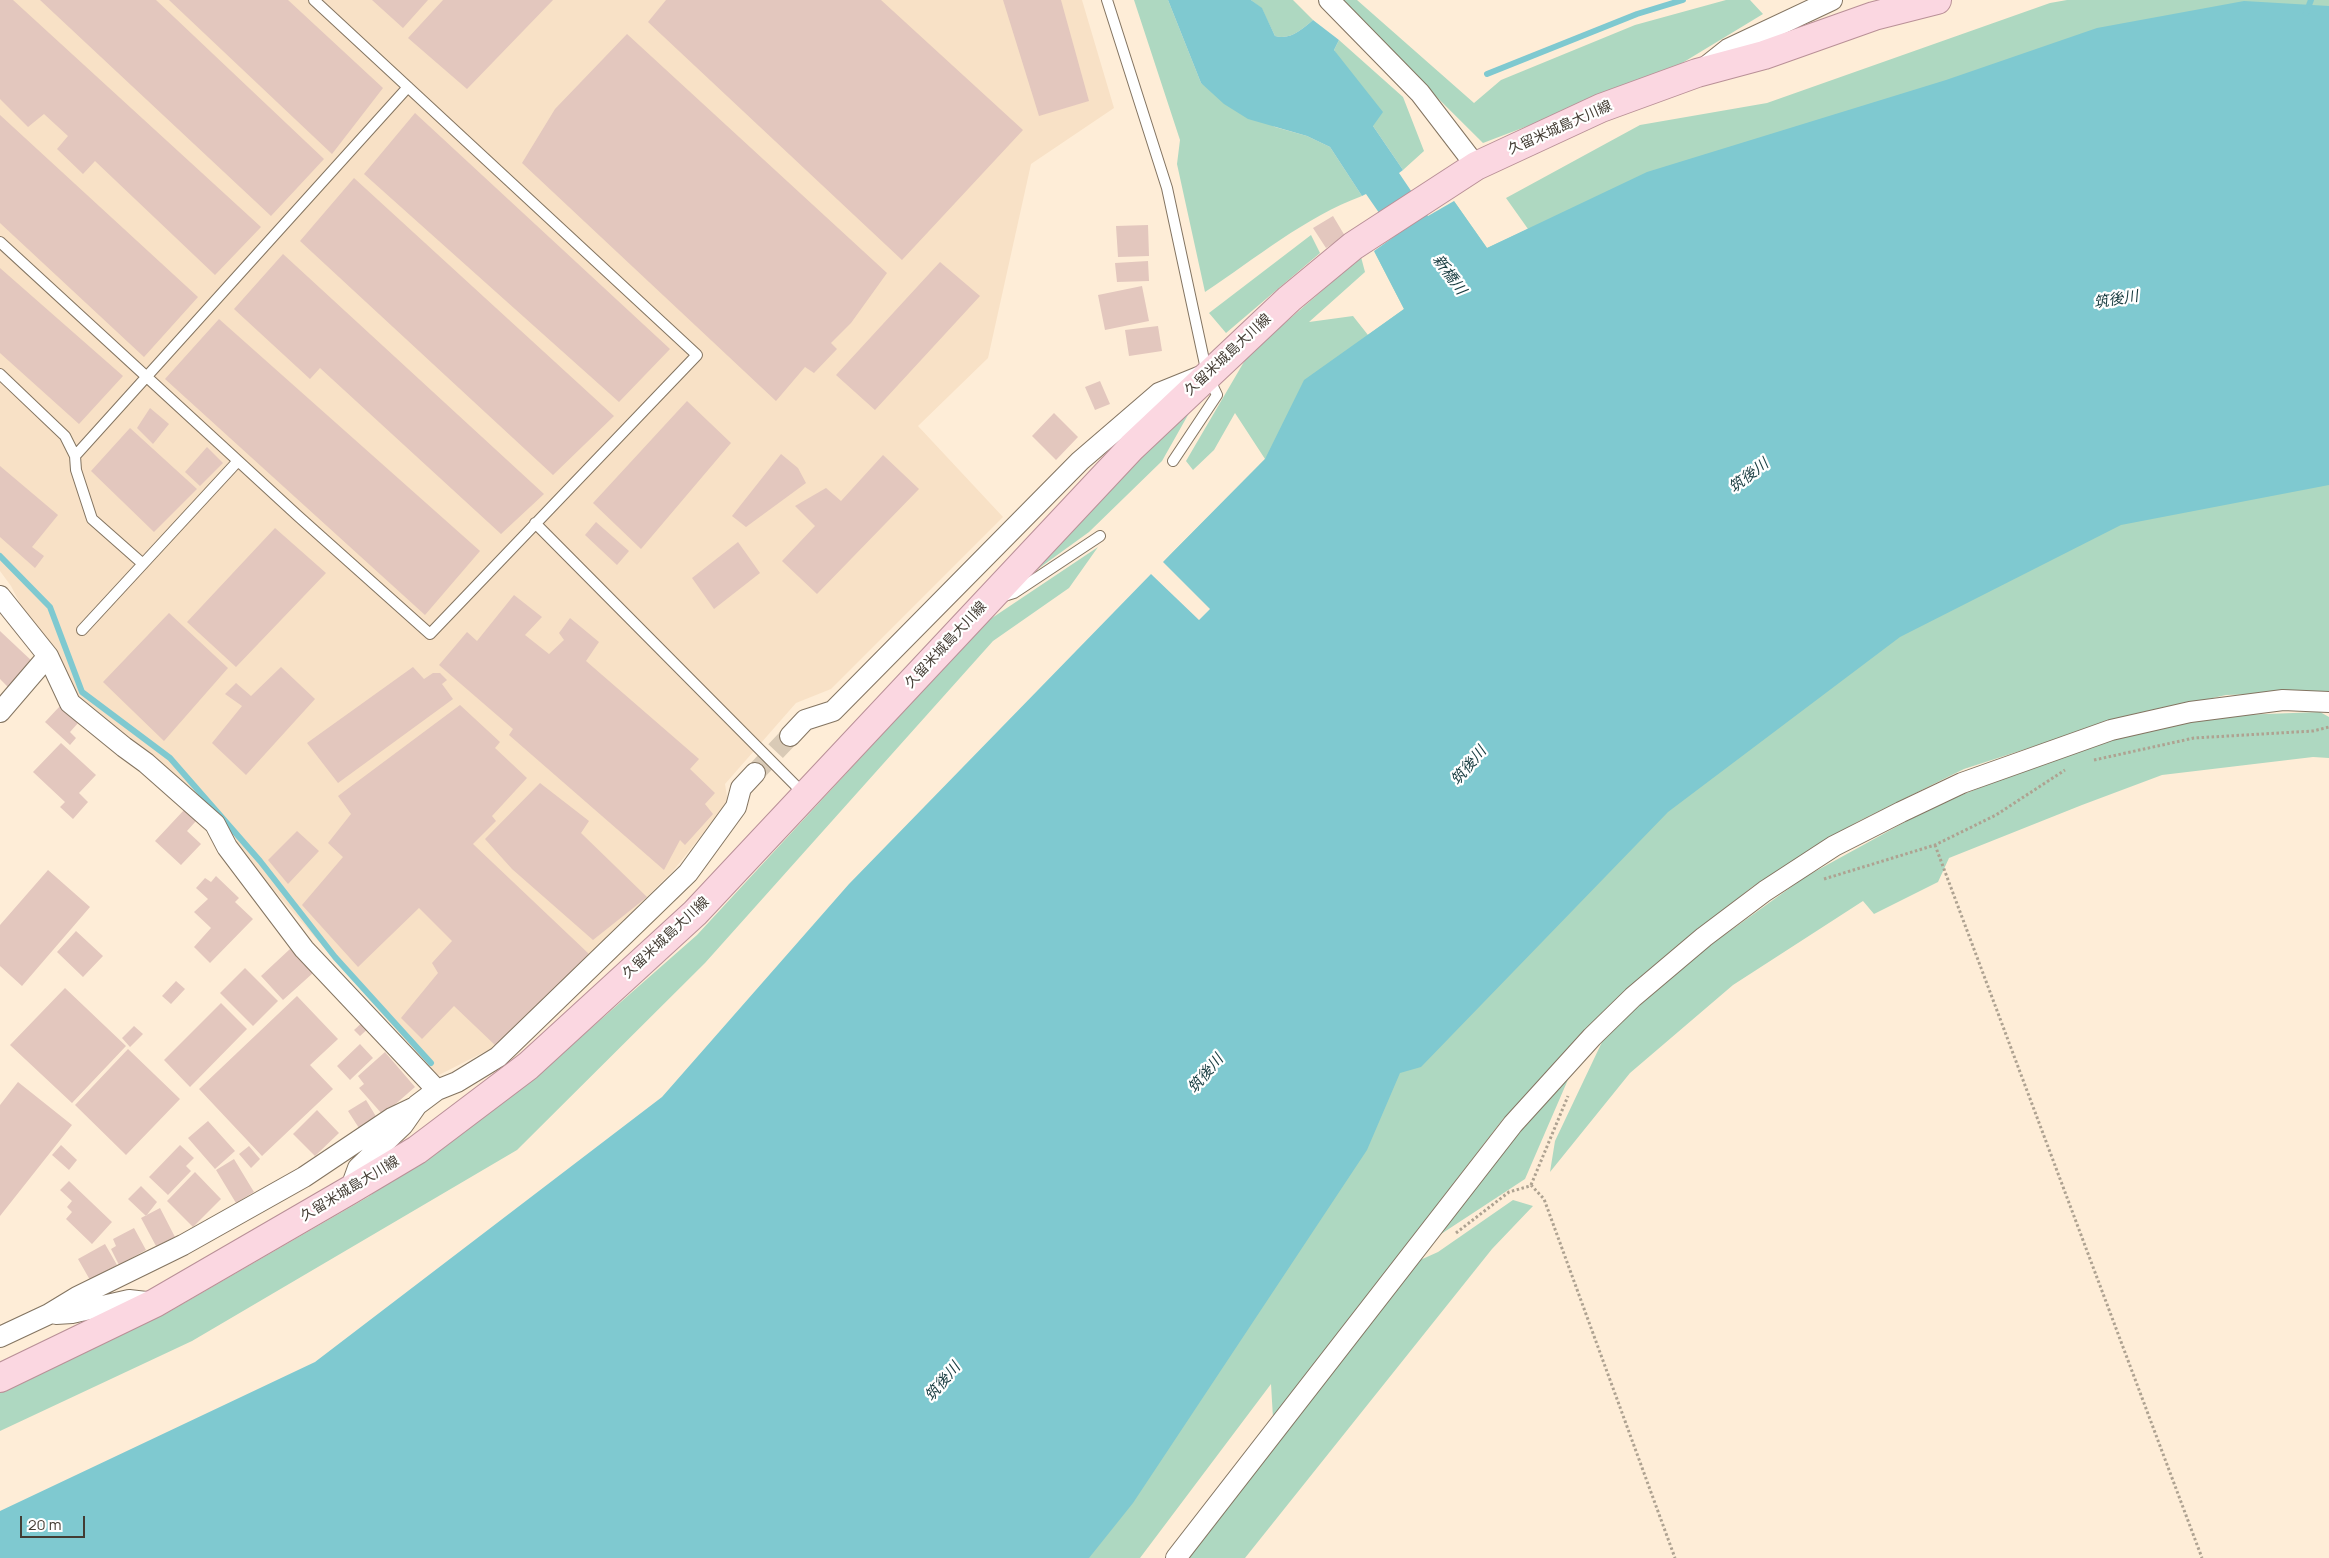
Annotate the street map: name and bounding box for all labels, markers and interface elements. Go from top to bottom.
street label: 久留米城島大川線 [1505,98,1615,158]
water label: 新橋川 [1428,252,1470,298]
water label: 筑後川 [2092,288,2140,312]
street label: 久留米城島大川線 [1181,311,1275,399]
water label: 筑後川 [1726,455,1772,497]
street label: 久留米城島大川線 [902,598,990,692]
water label: 筑後川 [1448,743,1490,789]
street label: 久留米城島大川線 [619,894,713,982]
water label: 筑後川 [1185,1051,1227,1097]
street label: 久留米城島大川線 [298,1153,402,1225]
water label: 筑後川 [922,1359,964,1405]
scale bar [22,1506,88,1538]
text: 20 m [28,1514,61,1535]

